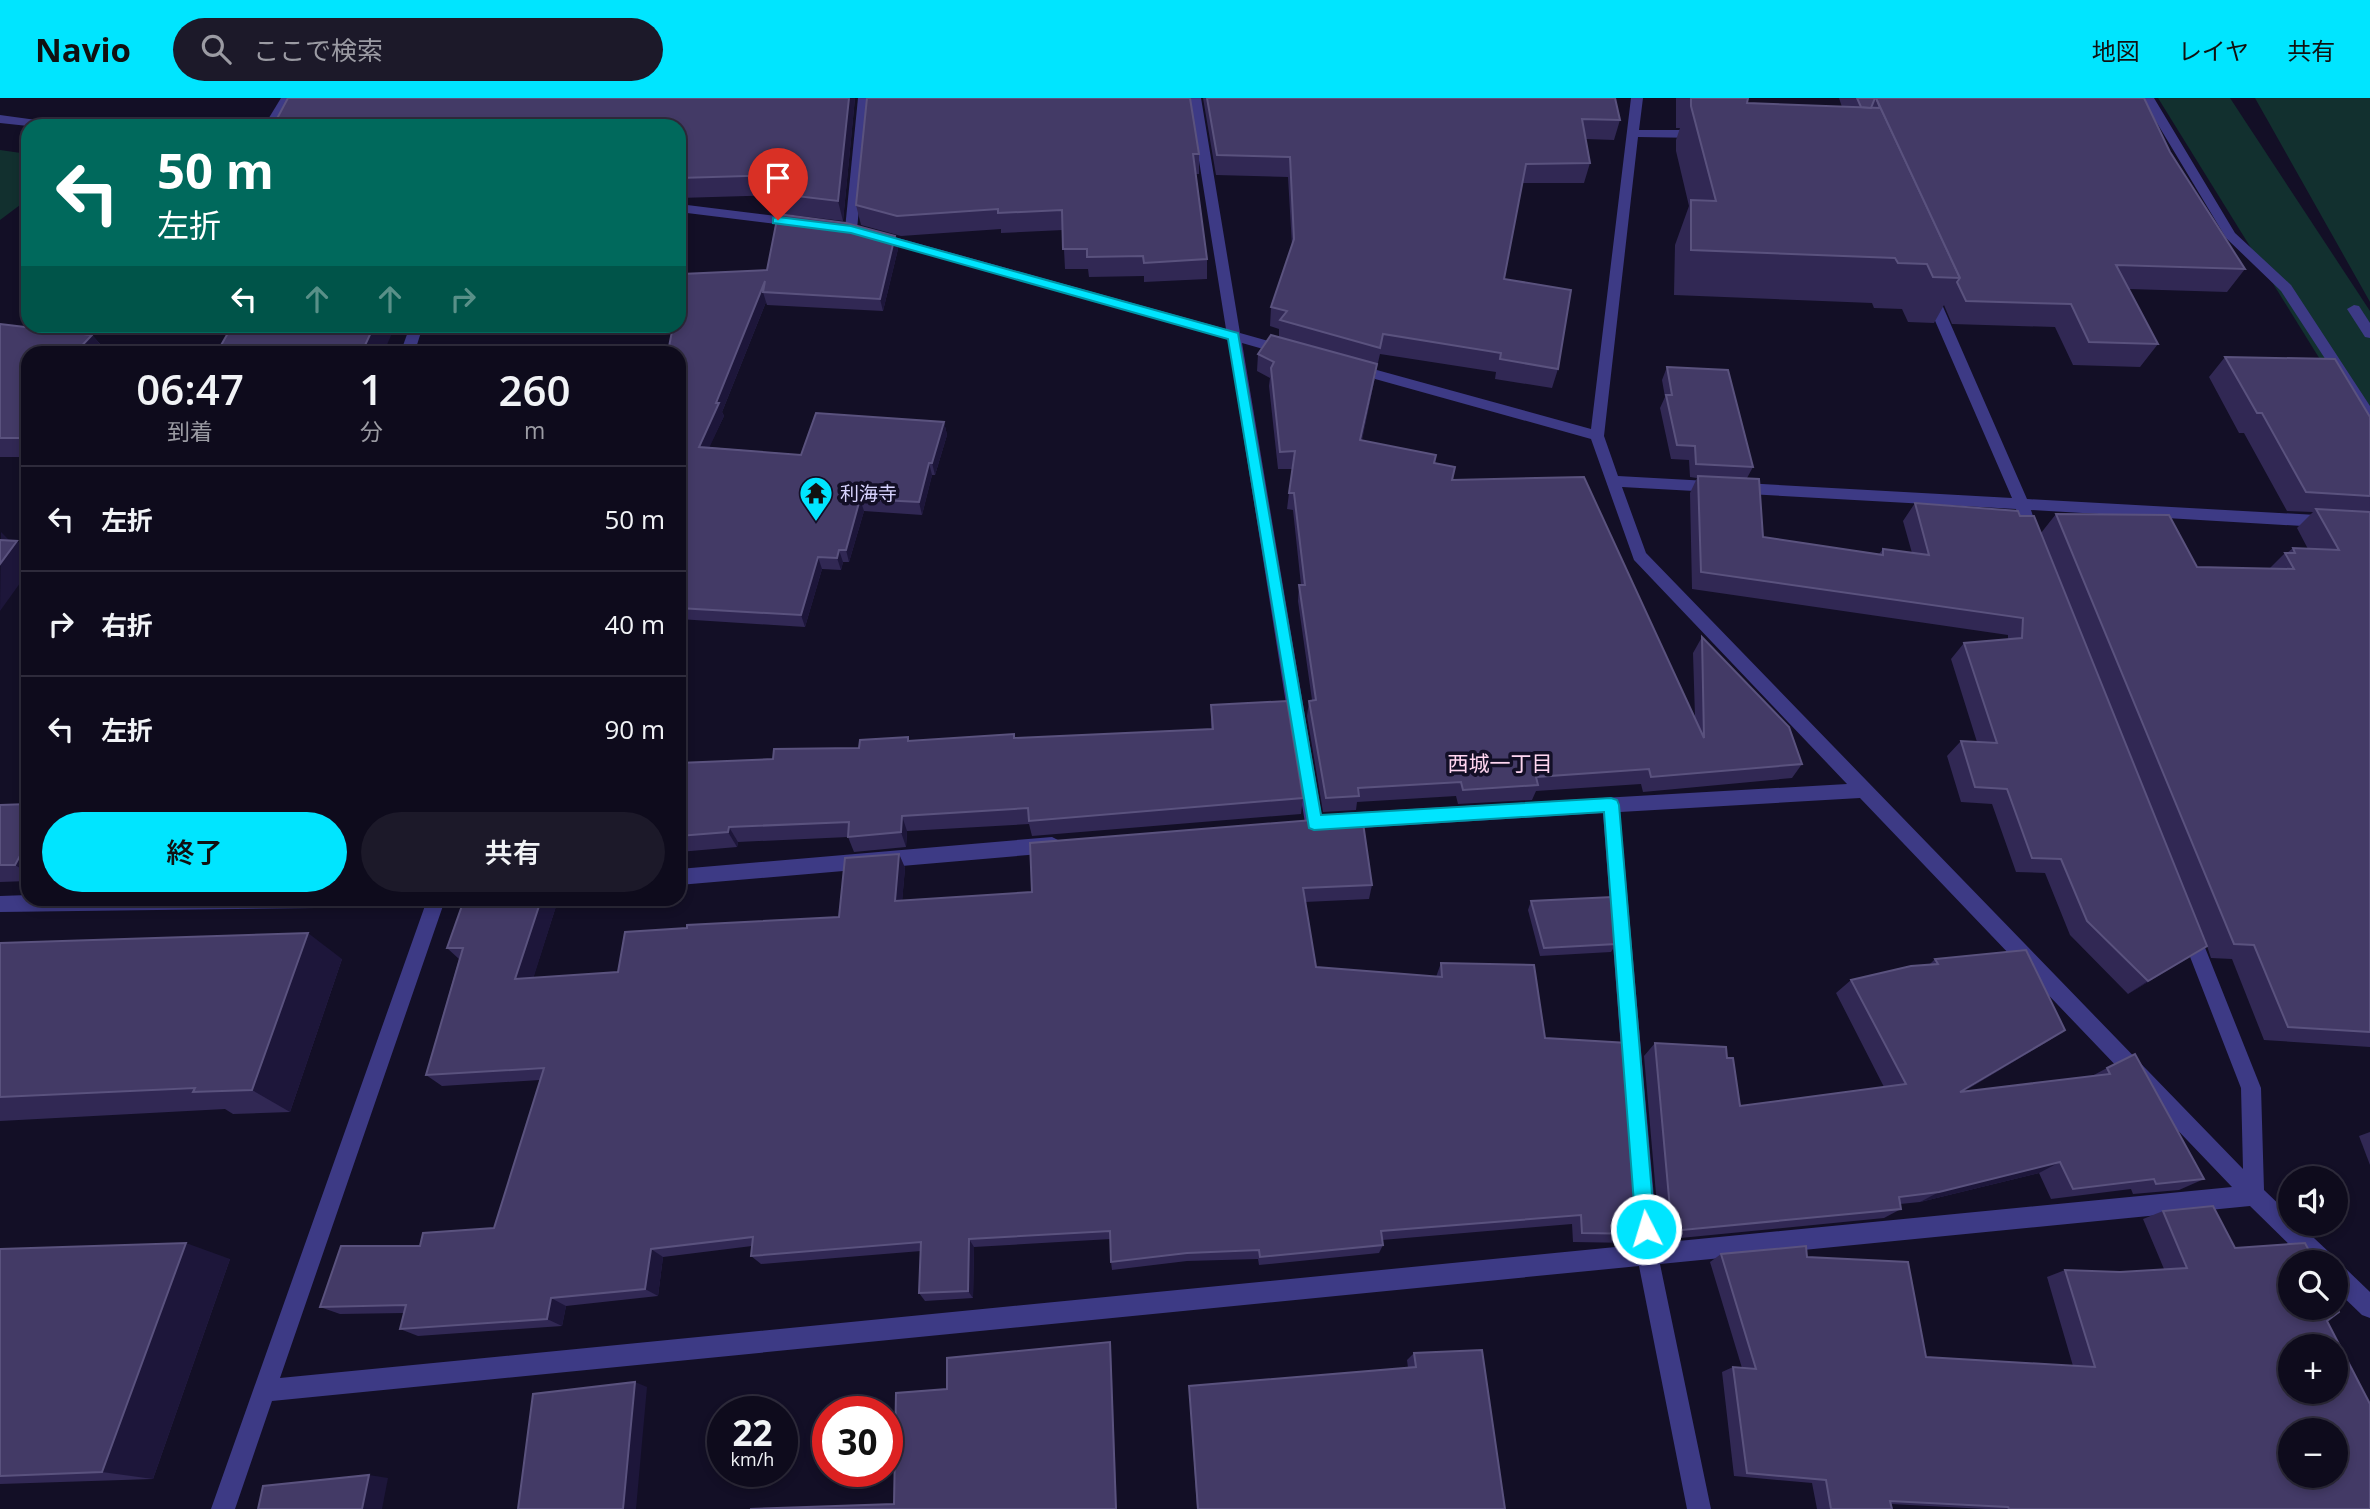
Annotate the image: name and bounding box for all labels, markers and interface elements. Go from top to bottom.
search box [173,18,663,81]
text: Navio [35,27,131,72]
icon: search [197,30,235,68]
text: ここで検索 [253,32,383,68]
text: 地図 [2092,34,2140,67]
text: レイヤ [2178,34,2249,67]
text: 共有 [2287,34,2335,67]
text: 50 m [157,137,274,203]
icon: left [42,147,133,238]
pin [748,148,808,220]
icon: arrive [759,159,797,197]
text: 左折 [157,203,221,246]
icon: left [225,280,263,318]
icon: ahead [298,280,336,318]
icon: ahead [371,280,409,318]
icon: right [444,280,482,318]
text: 06:47 [136,360,244,417]
text: 1 [359,360,383,417]
text: 260 [499,361,571,418]
text: m [524,414,545,446]
text: 到着 [167,415,213,447]
text: 分 [360,415,383,447]
temple icon: 利海寺 [797,474,835,523]
place label: 利海寺 [840,480,897,506]
icon: left [42,500,80,538]
text: 50 m [604,501,665,537]
text: 左折 [101,502,153,538]
icon: right [42,605,80,643]
text: 40 m [604,606,665,642]
text: 右折 [101,607,153,643]
icon: left [42,710,80,748]
text: 90 m [604,711,665,747]
text: 左折 [101,712,153,748]
district label: 西城一丁目 [1448,749,1553,777]
button: 終了 [42,812,347,892]
button: 共有 [361,812,665,892]
map controls [2278,1166,2348,1488]
button: sound [2278,1166,2348,1236]
position arrow [1609,1192,1683,1266]
button: search [2278,1250,2348,1320]
button: + [2278,1334,2348,1404]
speed limit sign: 30 [812,1396,903,1487]
text: 22 [732,1409,773,1456]
button: − [2278,1418,2348,1488]
text: km/h [731,1447,774,1471]

